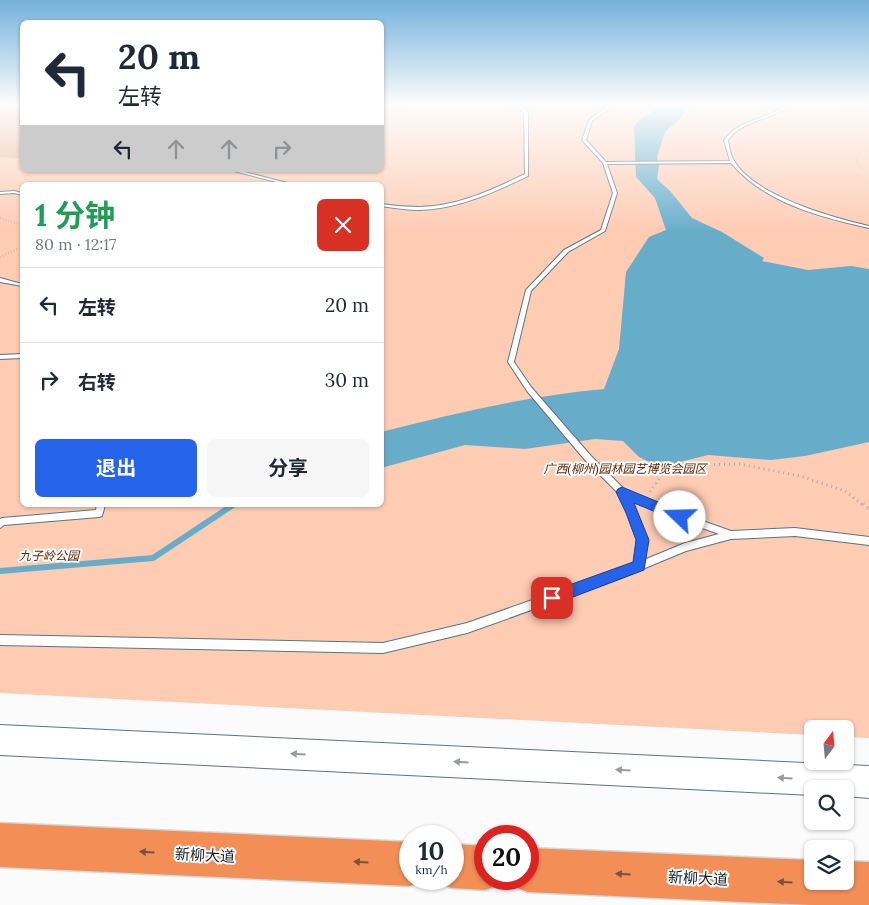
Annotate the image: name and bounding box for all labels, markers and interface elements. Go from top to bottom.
text: 20 m [118,34,200,79]
icon: left [35,40,100,105]
text: 左转 [118,82,162,110]
icon: left [109,135,137,163]
icon: ahead [162,135,190,163]
icon: ahead [215,135,243,163]
icon: right [268,135,296,163]
text: 1 分钟 [35,196,115,234]
button: close [317,199,369,251]
text: 80 m · 12:17 [35,234,116,254]
icon: left [35,291,63,319]
text: 20 m [325,293,369,317]
text: 左转 [78,295,116,319]
icon: right [35,366,63,394]
text: 30 m [325,368,369,392]
text: 右转 [78,370,116,394]
button: 退出 [35,439,197,497]
button: 分享 [207,439,369,497]
park label: 广西(柳州)园林园艺博览会园区 [543,461,709,477]
position arrow [653,490,705,542]
park label: 九子岭公园 [19,548,81,563]
pin [531,577,573,619]
icon: arrive [538,584,566,612]
north arrow [804,720,854,770]
map controls [804,720,854,890]
one-way arrow [290,750,306,758]
one-way arrow [452,758,468,766]
one-way arrow [615,766,631,774]
one-way arrow [777,774,793,782]
button: search [804,780,854,830]
speed limit sign: 20 [474,825,539,890]
text: 10 [418,835,445,867]
button: layers [804,840,854,890]
street label: 新柳大道 [175,844,235,866]
one-way arrow [138,847,154,855]
one-way arrow [353,857,369,865]
text: km/h [415,862,448,877]
street label: 新柳大道 [668,867,728,889]
one-way arrow [615,870,631,878]
one-way arrow [777,877,793,885]

